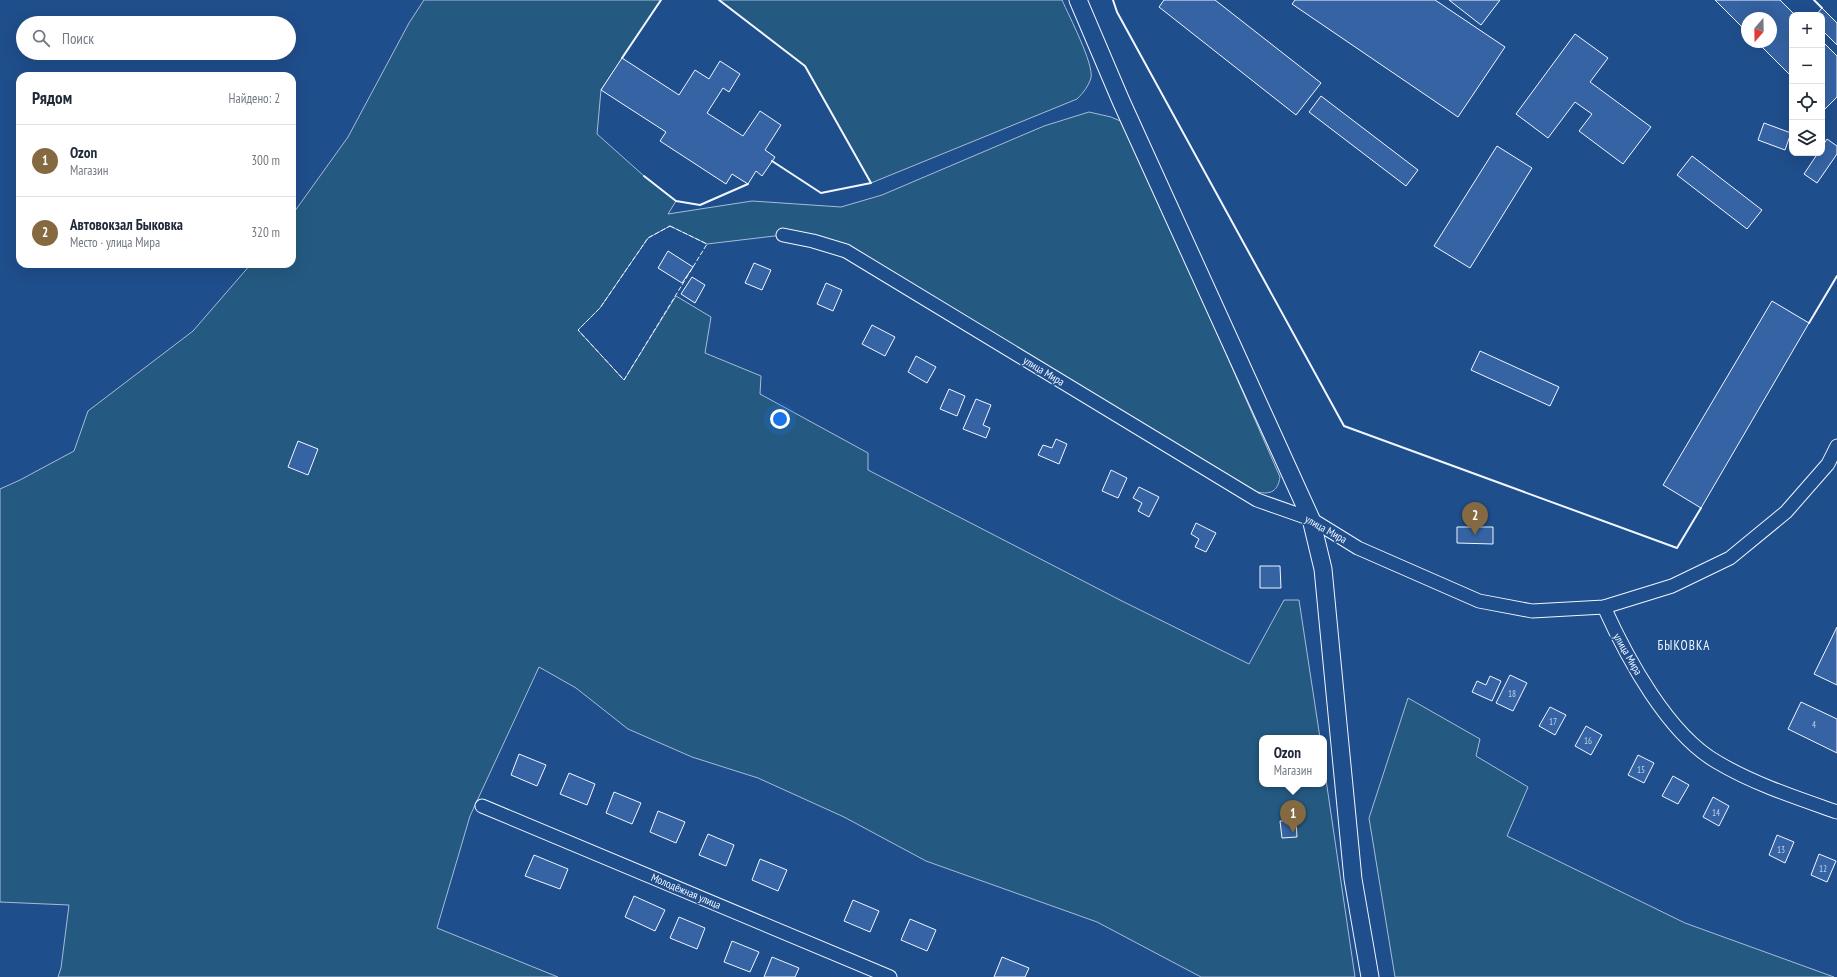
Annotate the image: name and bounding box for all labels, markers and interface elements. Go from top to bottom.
north arrow [1741,12,1777,48]
map controls [1789,12,1825,156]
button: + [1789,12,1825,48]
search box [16,16,296,60]
icon: search [30,27,52,49]
text: Поиск [62,29,94,48]
button: − [1789,48,1825,84]
button: locate [1789,84,1825,120]
text: Рядом [32,87,72,109]
text: Найдено: 2 [229,90,280,107]
button: layers [1789,120,1825,156]
text: Ozon [70,143,97,162]
text: 1 [42,152,48,169]
text: 300 m [251,152,280,169]
text: Магазин [70,162,108,179]
text: Автовокзал Быковка [70,215,183,234]
text: 2 [42,224,48,241]
text: 320 m [251,224,280,241]
text: Место · улица Мира [70,234,160,251]
street label: улица Мира [1021,353,1067,389]
your location [770,409,790,429]
pin: 2 [1462,502,1488,535]
street label: улица Мира [1303,512,1349,546]
street label: улица Мира [1610,631,1646,677]
district label: БЫКОВКА [1658,637,1710,654]
house number: 18 [1508,688,1516,699]
house number: 17 [1549,716,1557,727]
house number: 4 [1812,719,1816,730]
popup [1259,735,1327,787]
house number: 16 [1584,735,1592,746]
text: Ozon [1274,743,1301,762]
text: Магазин [1274,762,1312,779]
house number: 15 [1637,764,1645,775]
pin: 1 [1280,800,1306,833]
house number: 14 [1712,807,1720,818]
house number: 13 [1777,844,1785,855]
house number: 12 [1819,863,1827,874]
street label: Молодёжная улица [649,870,723,912]

